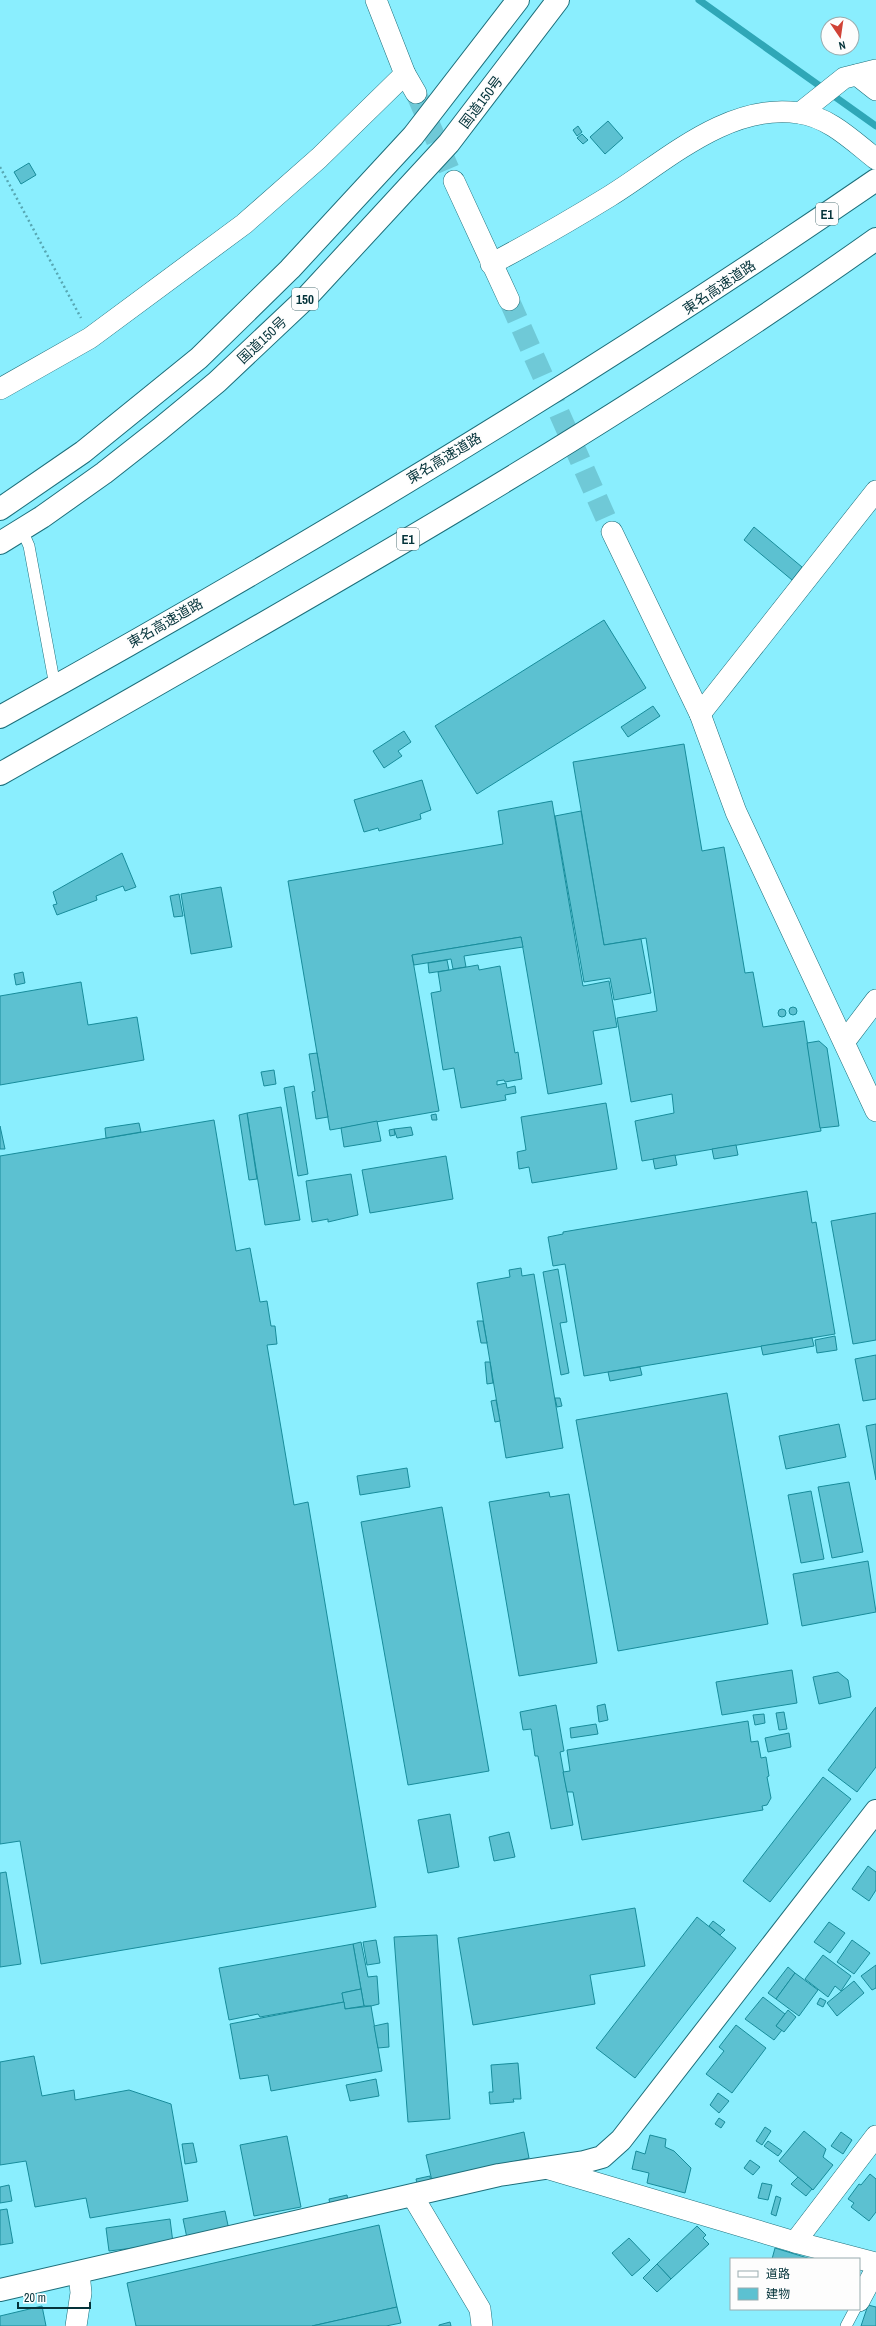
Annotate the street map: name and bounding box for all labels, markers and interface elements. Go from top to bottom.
north arrow [820,16,860,56]
text: N [838,38,847,53]
street label: 国道150号 [455,72,507,132]
road number: E1 [816,203,838,225]
street label: 東名高速道路 [679,256,759,318]
road number: 150 [292,288,318,310]
street label: 国道150号 [233,313,291,367]
street label: 東名高速道路 [403,429,485,487]
road number: E1 [397,528,419,550]
street label: 東名高速道路 [124,594,206,652]
legend [730,2258,860,2310]
text: 道路 [766,2266,790,2282]
scale bar [18,2284,90,2310]
text: 建物 [766,2286,790,2302]
text: 20 m [24,2290,46,2306]

